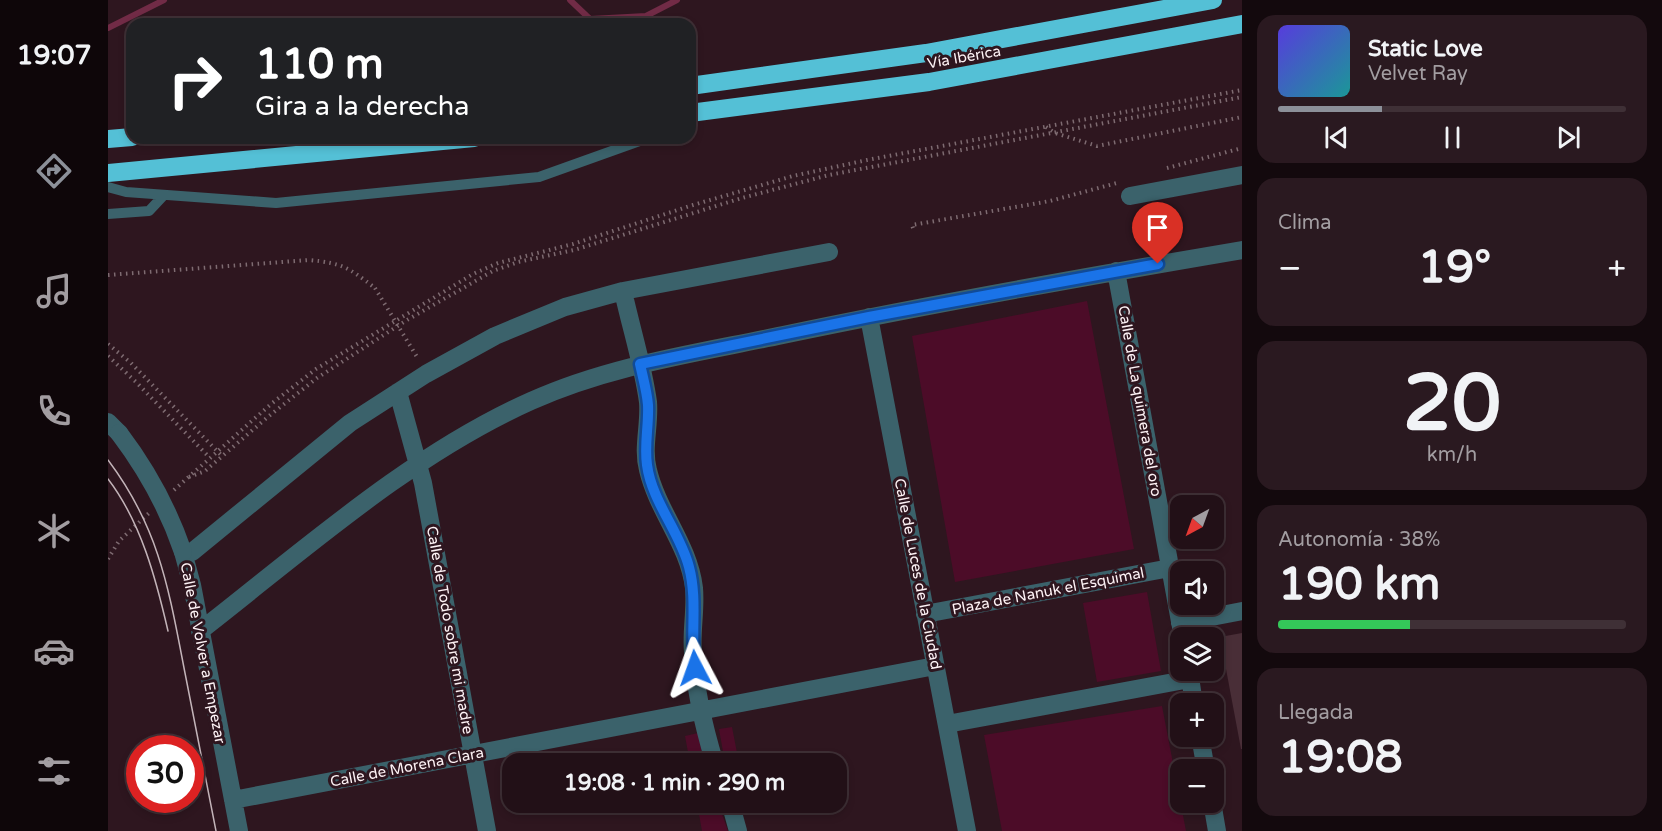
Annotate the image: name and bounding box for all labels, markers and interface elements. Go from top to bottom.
text: Static Love [1368,36,1483,62]
text: 19:07 [17,39,91,72]
text: 110 m [255,39,384,90]
icon: right [156,42,234,120]
street label: Vía Ibérica [926,42,1002,72]
text: Velvet Ray [1368,62,1468,86]
text: Gira a la derecha [255,90,469,123]
icon: previous [1320,121,1353,154]
icon: pause [1436,121,1469,154]
icon: next [1552,121,1585,154]
icon: directions [33,150,75,192]
pin [1132,202,1183,264]
icon: arrive [1141,211,1174,244]
text: Clima [1278,211,1331,235]
text: 19° [1418,241,1491,295]
text: − [1278,249,1302,288]
text: + [1607,249,1626,288]
icon: music [33,270,75,312]
street label: Calle de La quimera del oro [1114,304,1166,498]
text: 20 [1403,357,1501,451]
icon: phone [33,390,75,432]
text: km/h [1427,443,1477,467]
street label: Calle de Luces de la Ciudad [891,477,945,671]
north arrow [1170,495,1224,549]
map controls [1170,495,1224,813]
icon: climate [33,510,75,552]
street label: Calle de Todo sobre mi madre [423,524,477,736]
text: Autonomía · 38% [1278,528,1440,552]
text: 190 km [1278,558,1440,612]
street label: Calle de Volver a Empezar [177,561,229,745]
button: sound [1170,561,1224,615]
street label: Plaza de Nanuk el Esquimal [950,563,1146,619]
button: layers [1170,627,1224,681]
icon: car [33,630,75,672]
position arrow [663,636,727,700]
button: + [1170,693,1224,747]
text: Llegada [1278,701,1354,725]
text: 19:08 [1278,731,1403,785]
speed limit sign: 30 [126,735,204,813]
street label: Calle de Morena Clara [329,743,485,791]
icon: filters [33,750,75,792]
button: − [1170,759,1224,813]
text: 19:08 · 1 min · 290 m [564,770,785,796]

